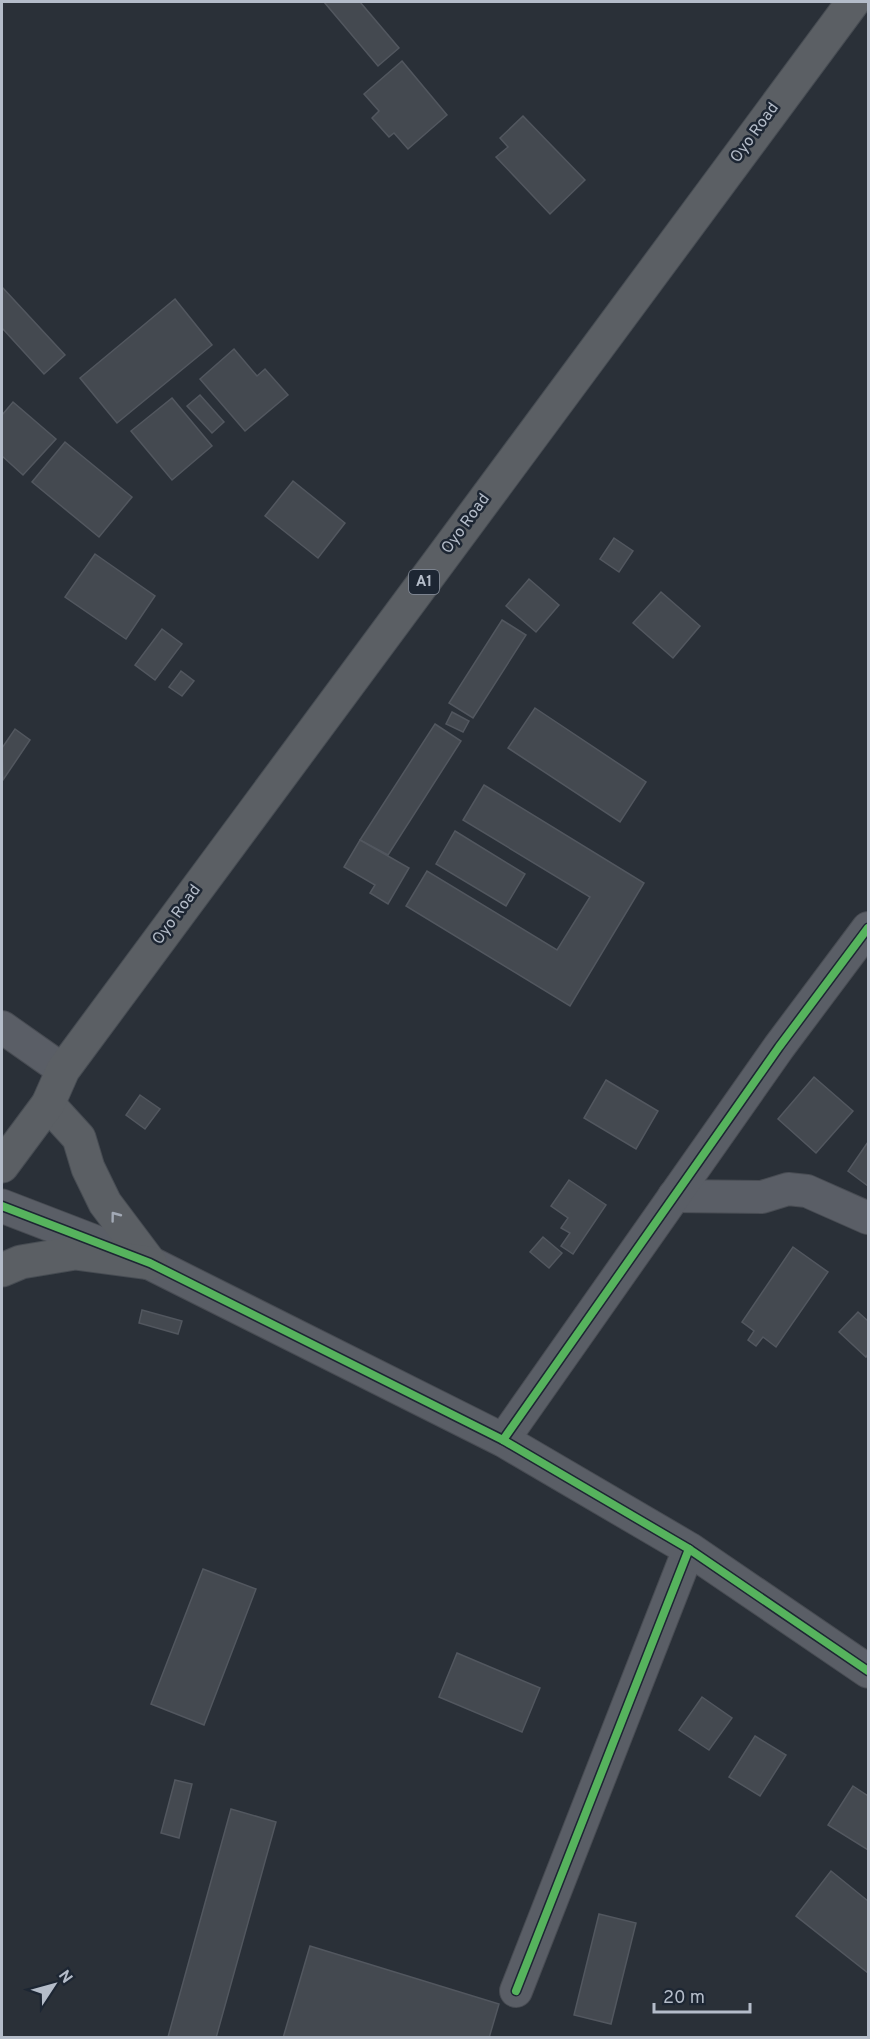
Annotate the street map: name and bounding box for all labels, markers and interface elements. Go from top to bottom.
street label: Oyo Road [726,99,784,167]
street label: Oyo Road [437,490,495,558]
road number: A1 [409,570,439,594]
street label: Oyo Road [148,881,206,949]
one-way arrow [112,1212,123,1223]
north arrow [24,1955,84,2015]
text: N [53,1967,76,1988]
scale bar [654,1976,750,2014]
text: 20 m [663,1987,705,2010]

